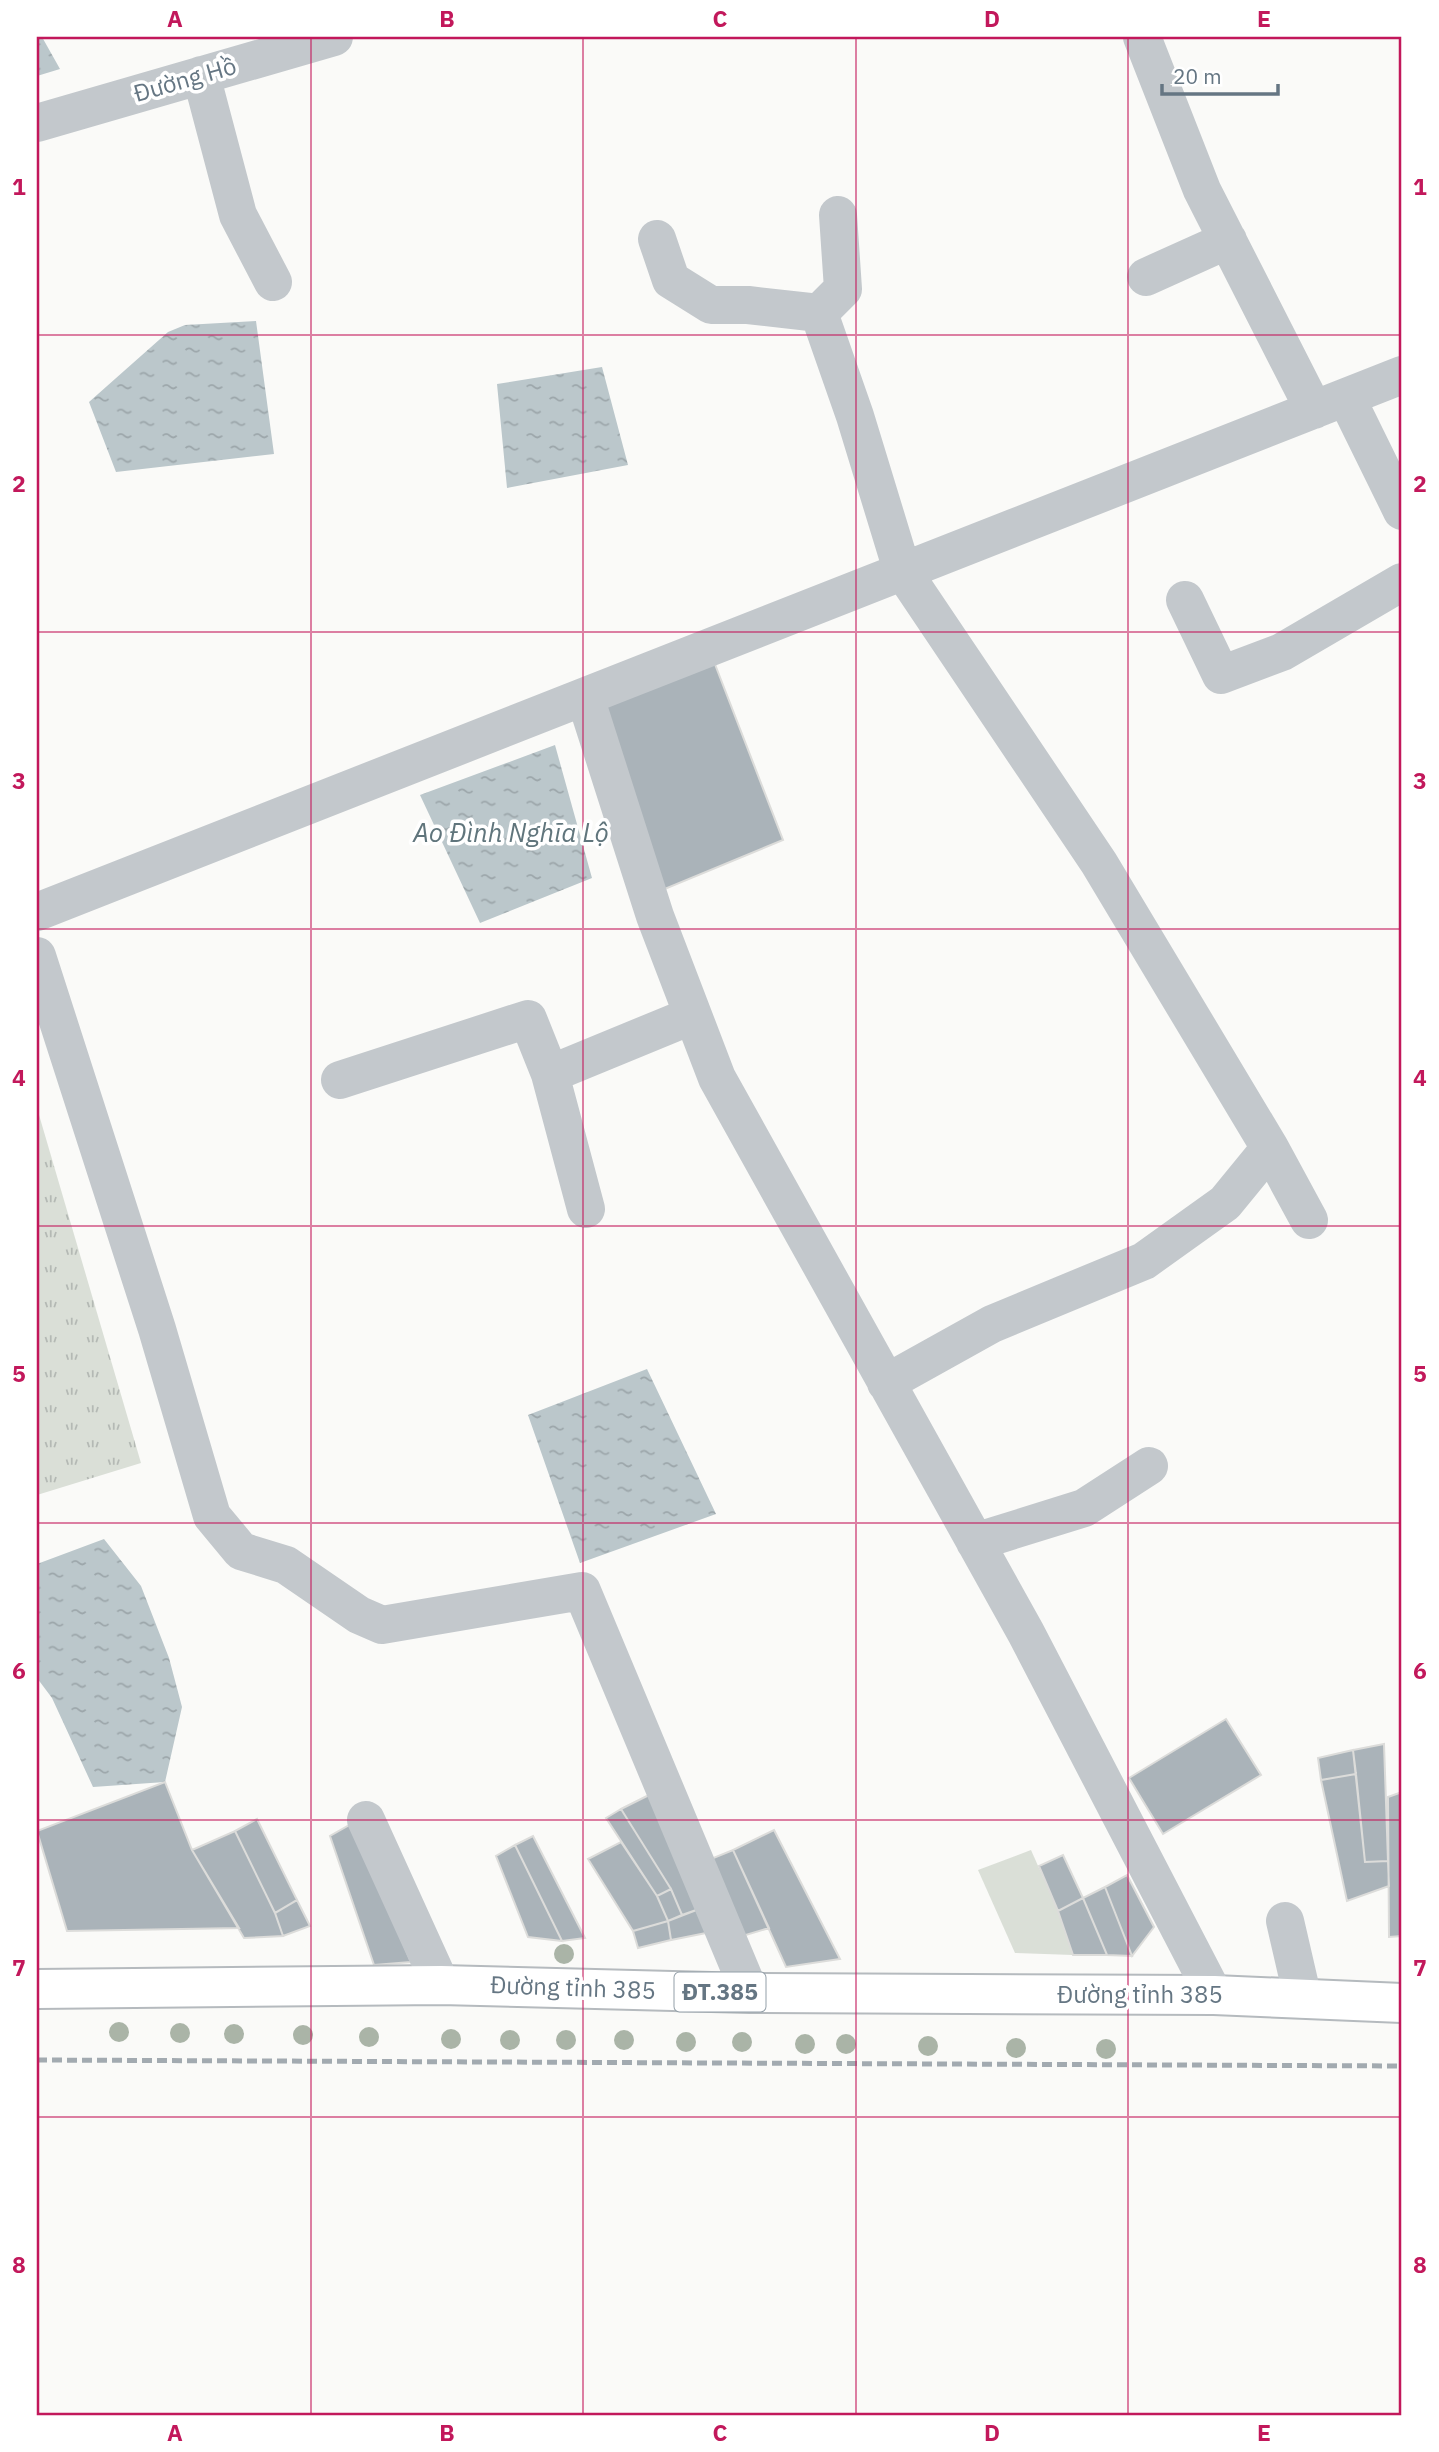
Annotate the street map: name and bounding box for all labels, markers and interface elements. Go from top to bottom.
text: A [167,3,183,33]
text: B [439,3,455,33]
text: C [713,3,728,33]
text: D [984,3,1000,33]
text: E [1257,3,1271,33]
street label: Đường Hồ [130,49,240,109]
scale bar [1162,52,1278,96]
text: 20 m [1173,62,1222,90]
text: 1 [12,171,26,201]
text: 1 [1413,171,1427,201]
text: 2 [12,468,26,498]
text: 2 [1413,468,1427,498]
text: 3 [12,765,26,795]
text: 3 [1413,765,1427,795]
water label: Ao Đình Nghĩa Lộ [412,815,609,849]
text: 4 [12,1062,26,1092]
text: 4 [1413,1062,1427,1092]
text: 5 [12,1358,26,1388]
text: 5 [1413,1358,1427,1388]
text: 6 [12,1655,26,1685]
text: 6 [1413,1655,1427,1685]
text: 7 [12,1952,26,1982]
text: 7 [1413,1952,1427,1982]
street label: Đường tỉnh 385 [490,1968,656,2006]
road number: ĐT.385 [674,1972,766,2011]
street label: Đường tỉnh 385 [1057,1978,1223,2010]
text: 8 [12,2249,26,2279]
text: 8 [1413,2249,1427,2279]
text: A [167,2417,183,2447]
text: B [439,2417,455,2447]
text: C [713,2417,728,2447]
text: D [984,2417,1000,2447]
text: E [1257,2417,1271,2447]

